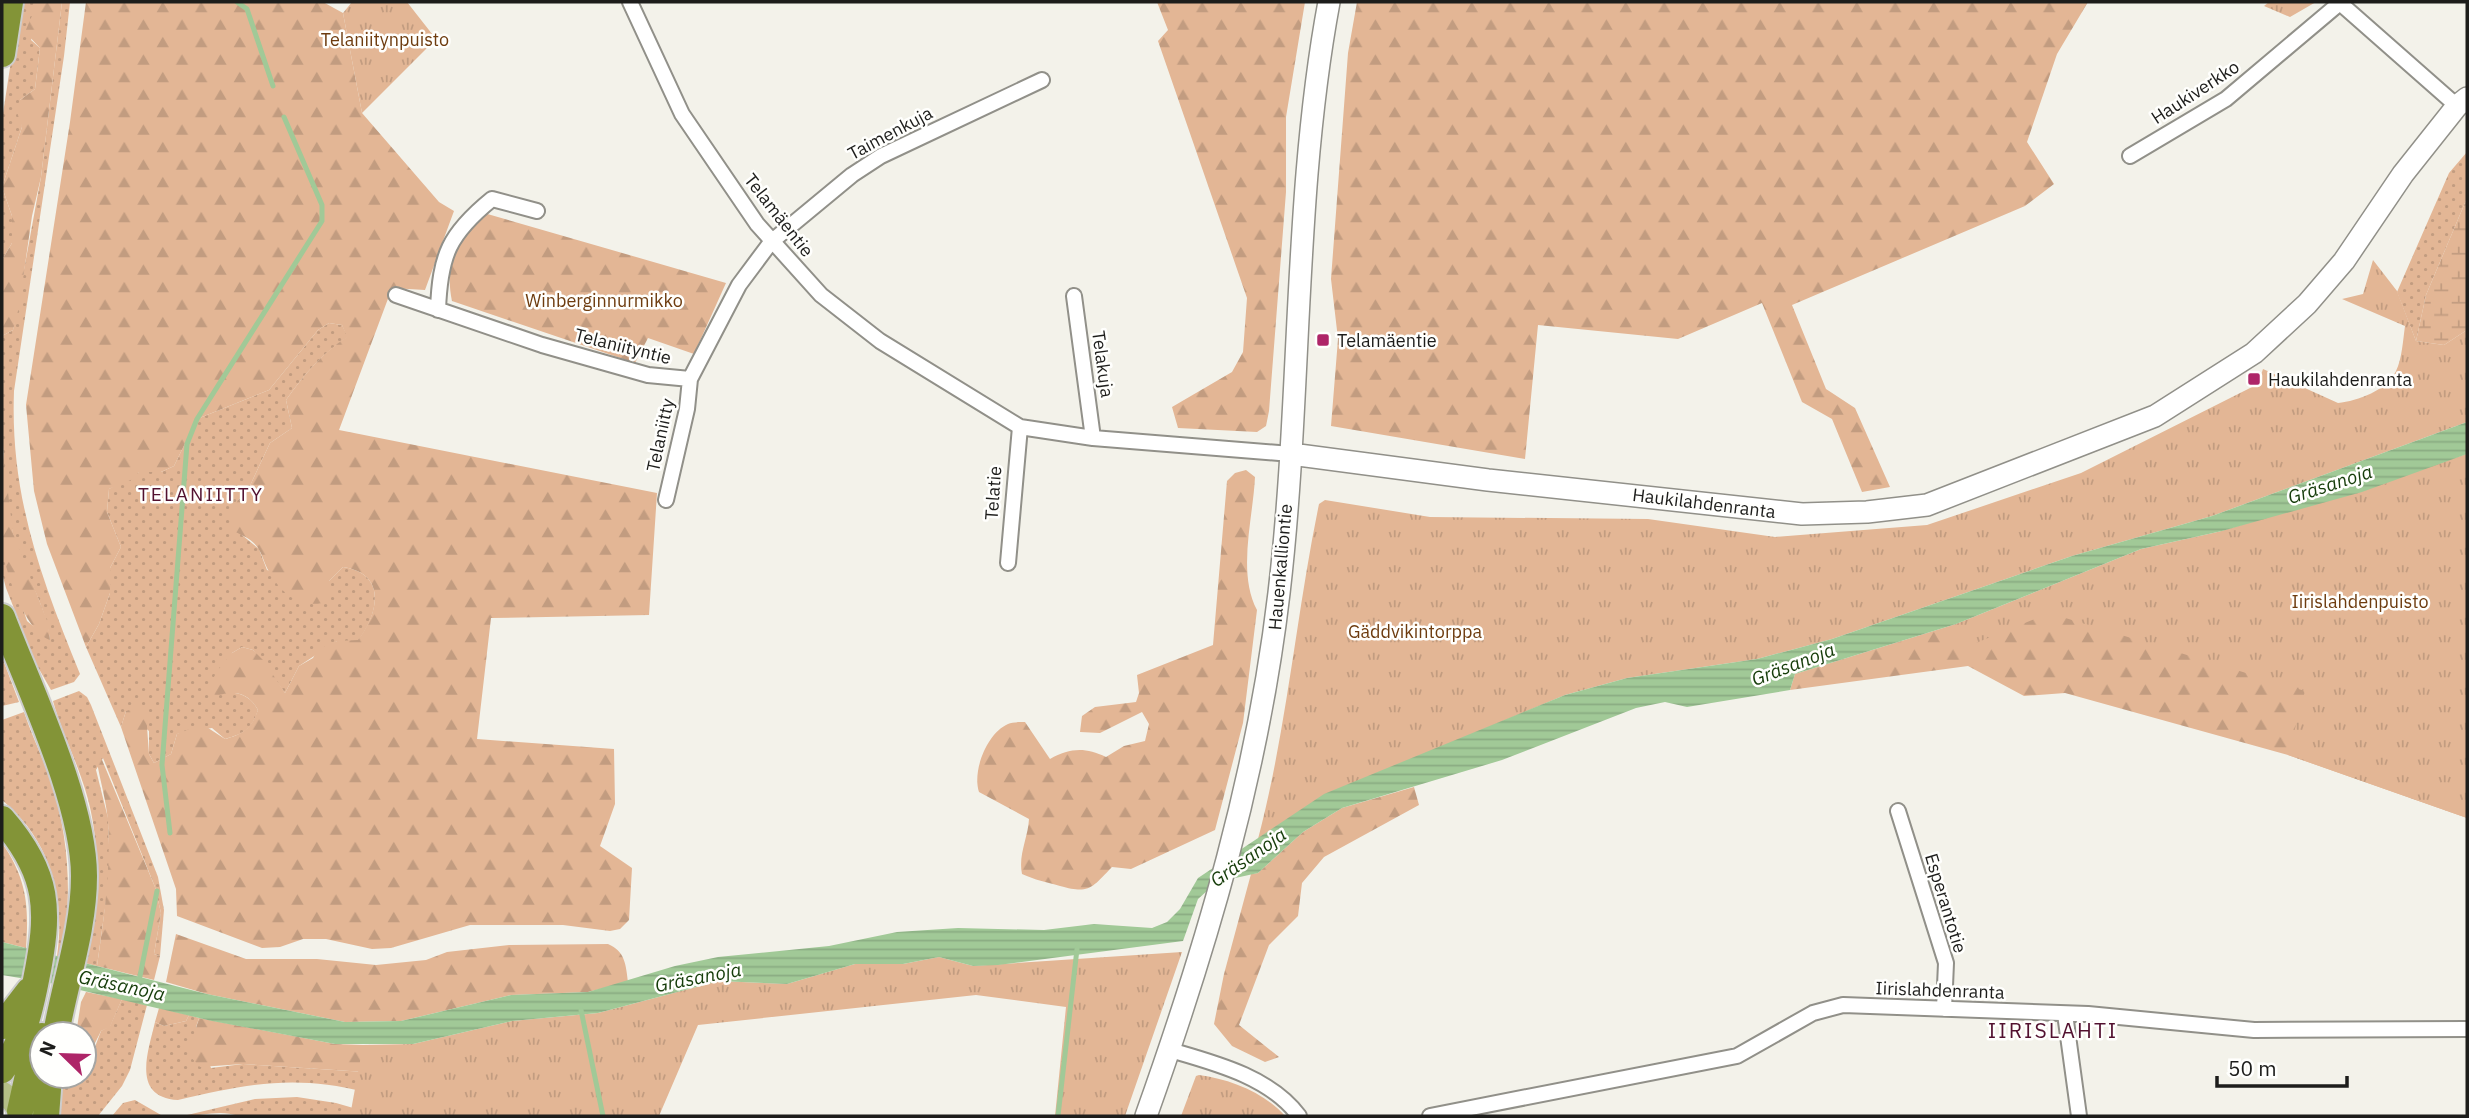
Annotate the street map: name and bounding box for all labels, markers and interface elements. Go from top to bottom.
park label: Telaniitynpuisto [321,28,449,51]
street label: Haukiverkko [2147,55,2243,129]
street label: Taimenkuja [844,101,937,165]
street label: Telamäentie [739,169,819,261]
park label: Winberginnurmikko [525,289,683,312]
street label: Telaniityntie [572,323,674,369]
street label: Telakuja [1087,329,1119,399]
place label: Telamäentie [1337,329,1437,352]
marker: Telamäentie [1315,332,1331,348]
place label: Haukilahdenranta [2268,368,2413,391]
marker: Haukilahdenranta [2246,371,2262,387]
street label: Telaniitty [641,396,679,474]
water label: Gräsanoja [2285,459,2375,509]
street label: Telatie [980,465,1006,521]
district label: TELANIITTY [138,482,264,506]
street label: Haukilahdenranta [1631,483,1777,523]
street label: Hauenkalliontie [1263,503,1297,631]
park label: Iirislahdenpuisto [2292,590,2428,613]
park label: Gäddvikintorppa [1348,620,1482,643]
water label: Gräsanoja [1748,637,1838,691]
water label: Gräsanoja [1205,822,1291,892]
street label: Esperantotie [1920,850,1972,956]
water label: Gräsanoja [653,957,743,997]
water label: Gräsanoja [77,964,167,1006]
street label: Iirislahdenranta [1875,976,2005,1004]
district label: IIRISLAHTI [1988,1016,2118,1044]
north arrow [28,1020,98,1090]
text: N [34,1037,61,1059]
scale bar [2217,1044,2346,1088]
text: 50 m [2228,1054,2277,1082]

